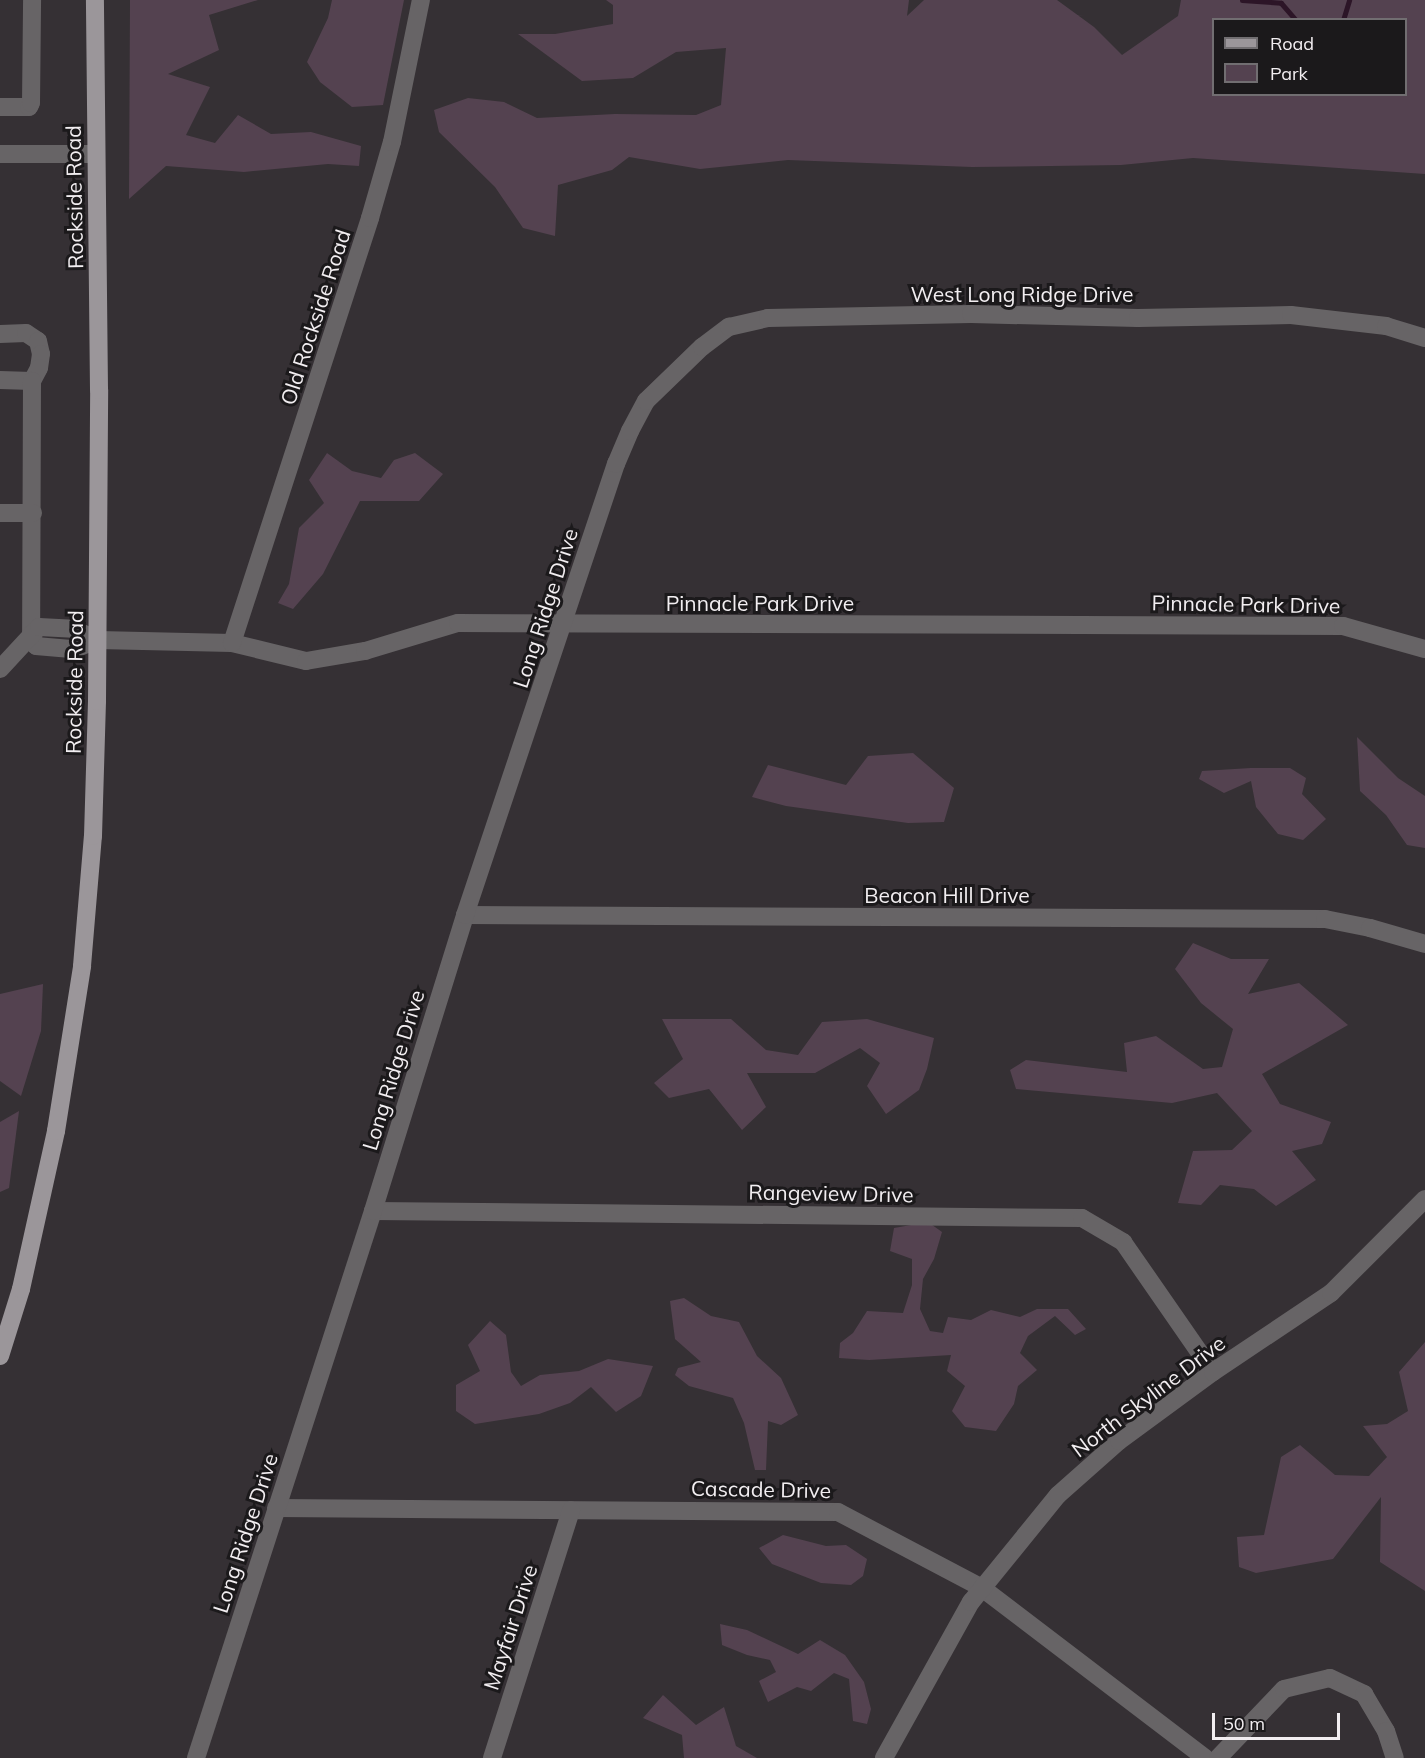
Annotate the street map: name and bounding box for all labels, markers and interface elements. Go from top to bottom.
legend [1212,18,1407,96]
text: Road [1270,32,1314,55]
text: Park [1270,62,1308,85]
street label: Rockside Road [60,125,88,269]
street label: Old Rockside Road [275,226,355,408]
street label: West Long Ridge Drive [911,281,1133,307]
street label: Long Ridge Drive [507,525,583,691]
street label: Pinnacle Park Drive [666,590,854,616]
street label: Pinnacle Park Drive [1151,590,1341,618]
street label: Rockside Road [60,610,88,754]
street label: Beacon Hill Drive [864,882,1030,908]
street label: Long Ridge Drive [357,987,429,1153]
street label: Rangeview Drive [748,1179,914,1207]
street label: North Skyline Drive [1066,1330,1230,1462]
street label: Long Ridge Drive [207,1450,283,1616]
street label: Cascade Drive [691,1475,831,1503]
street label: Mayfair Drive [478,1561,542,1693]
scale bar [1215,1701,1342,1739]
text: 50 m [1223,1712,1265,1735]

